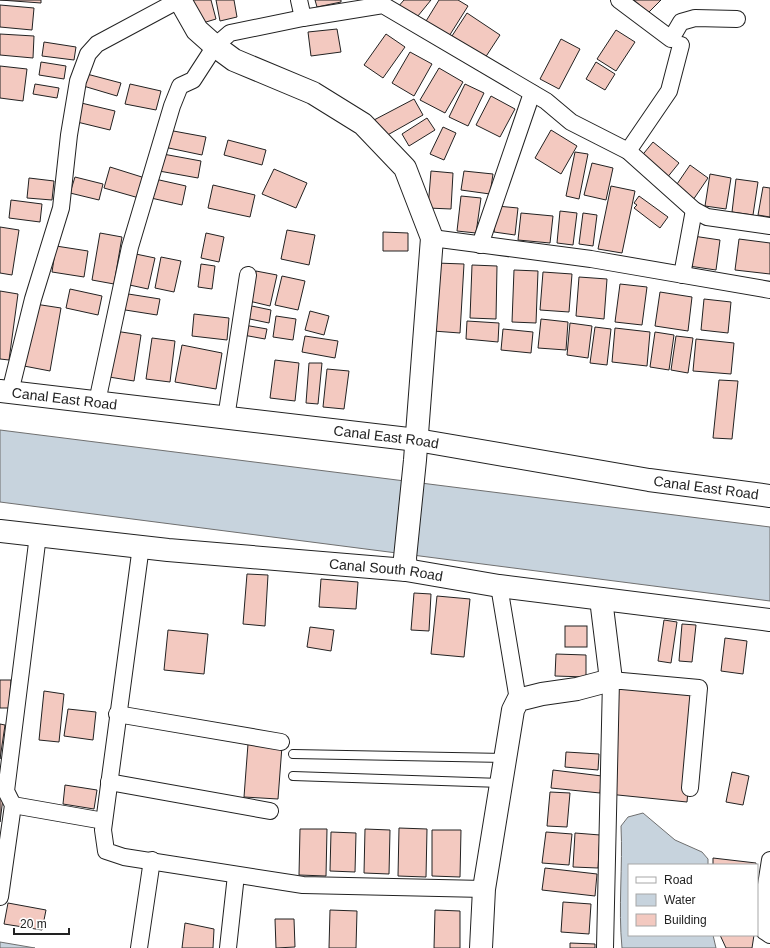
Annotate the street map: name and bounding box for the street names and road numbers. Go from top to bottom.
street label: Canal East Road [11,384,118,413]
street label: Canal East Road [333,422,440,452]
street label: Canal East Road [653,473,760,502]
street label: Canal South Road [328,556,444,584]

